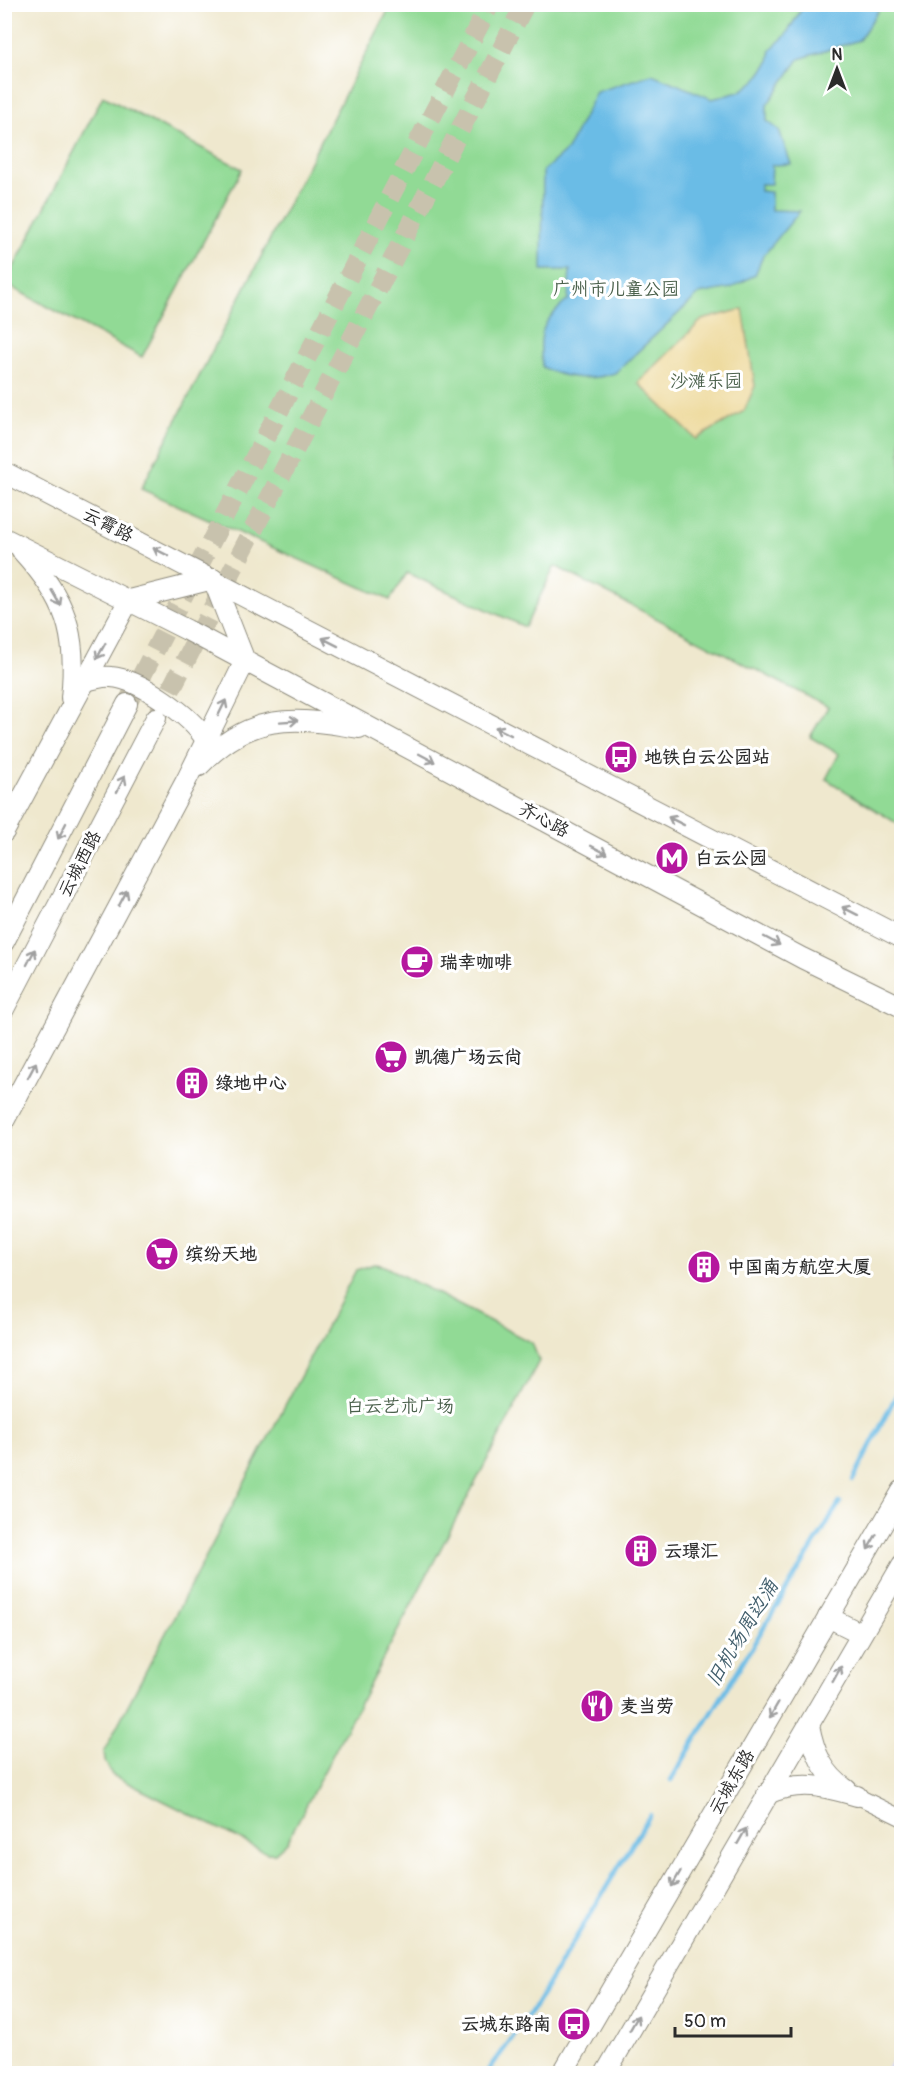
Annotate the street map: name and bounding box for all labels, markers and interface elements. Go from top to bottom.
north arrow [807,39,867,99]
text: N [832,45,843,65]
park label: 广州市儿童公园 [553,278,679,301]
park label: 沙滩乐园 [670,370,742,393]
street label: 云霄路 [79,502,137,548]
one-way arrow [152,546,170,557]
one-way arrow [51,589,63,606]
one-way arrow [322,635,340,647]
one-way arrow [95,642,107,659]
one-way arrow [217,699,228,717]
one-way arrow [278,716,298,727]
one-way arrow [495,725,513,737]
bus stop icon: 地铁白云公园站 [603,739,639,775]
place label: 地铁白云公园站 [644,746,770,769]
one-way arrow [418,753,436,764]
one-way arrow [116,776,128,794]
street label: 齐心路 [515,797,573,843]
one-way arrow [668,815,686,826]
one-way arrow [55,821,67,839]
street label: 云城西路 [53,827,107,901]
metro station icon: 白云公园 [654,840,690,876]
one-way arrow [590,845,608,856]
place label: 白云公园 [695,847,767,870]
one-way arrow [118,889,130,907]
one-way arrow [841,905,859,916]
one-way arrow [762,936,780,947]
cafe icon: 瑞幸咖啡 [399,944,435,980]
one-way arrow [26,949,38,967]
place label: 瑞幸咖啡 [440,951,512,974]
supermarket icon: 凯德广场云尚 [373,1039,409,1075]
place label: 凯德广场云尚 [414,1046,522,1069]
one-way arrow [27,1061,38,1079]
building icon: 绿地中心 [174,1065,210,1101]
place label: 绿地中心 [215,1072,287,1095]
supermarket icon: 缤纷天地 [144,1236,180,1272]
place label: 缤纷天地 [185,1243,257,1266]
building icon: 中国南方航空大厦 [686,1249,722,1285]
place label: 中国南方航空大厦 [727,1256,871,1279]
park label: 白云艺术广场 [346,1395,454,1418]
building icon: 云璟汇 [623,1533,659,1569]
one-way arrow [866,1533,878,1550]
place label: 云璟汇 [664,1540,718,1563]
water label: 旧机场周边涌 [700,1574,784,1691]
one-way arrow [831,1666,843,1683]
restaurant icon: 麦当劳 [579,1688,615,1724]
place label: 麦当劳 [620,1695,674,1718]
one-way arrow [768,1701,780,1718]
street label: 云城东路 [704,1745,760,1819]
one-way arrow [737,1828,749,1845]
one-way arrow [669,1870,681,1887]
scale bar [675,2000,790,2038]
bus stop icon: 云城东路南 [556,2006,592,2042]
text: 50 m [684,2010,726,2033]
place label: 云城东路南 [461,2013,551,2036]
one-way arrow [628,2015,640,2032]

